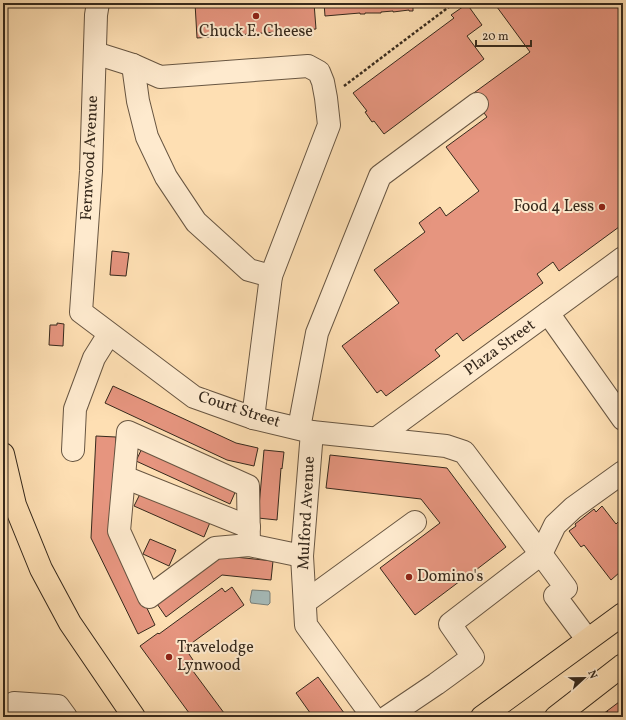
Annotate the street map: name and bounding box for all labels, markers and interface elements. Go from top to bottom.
marker: Chuck E. Cheese [251,11,261,21]
place label: Chuck E. Cheese [199,21,313,43]
scale bar [476,22,531,48]
text: 20 m [482,29,509,45]
street label: Fernwood Avenue [76,95,104,221]
place label: Food 4 Less [514,196,594,218]
marker: Food 4 Less [597,202,607,212]
street label: Plaza Street [460,314,540,381]
street label: Court Street [195,386,283,434]
street label: Mulford Avenue [293,456,321,570]
place label: Domino's [417,566,484,588]
marker: Domino's [404,572,414,582]
place label: Travelodge Lynwood [177,637,254,677]
marker: Travelodge Lynwood [164,652,174,662]
north arrow [564,658,604,698]
text: N [583,668,600,681]

